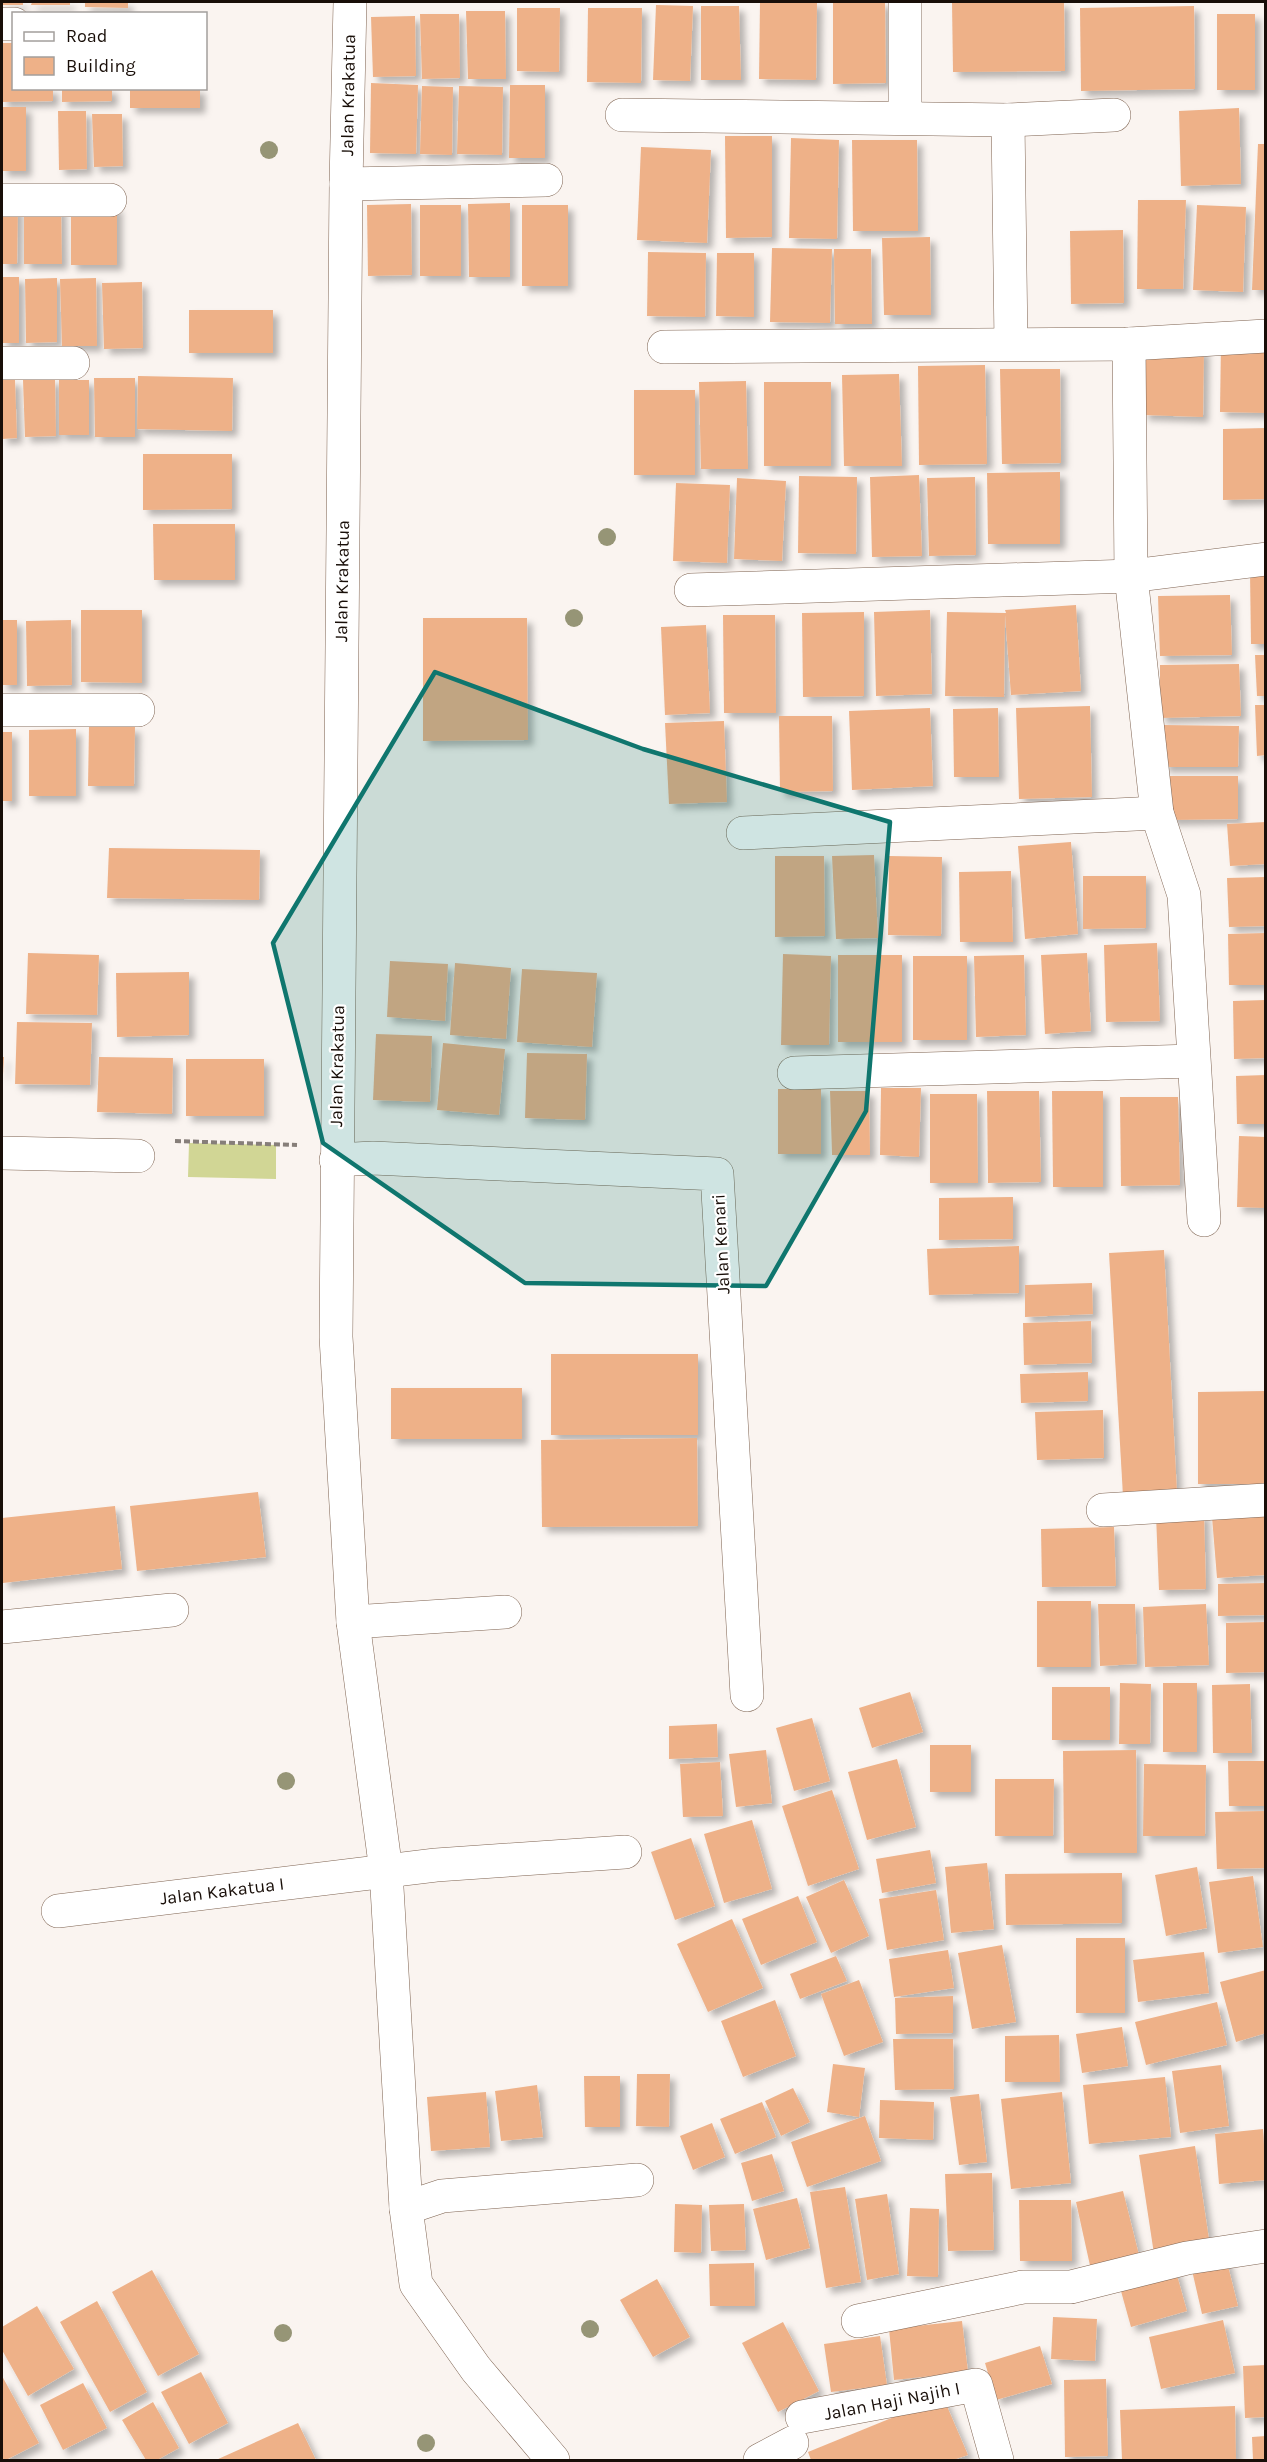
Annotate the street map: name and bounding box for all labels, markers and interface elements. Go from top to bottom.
legend [12,12,207,90]
text: Road [66,25,107,47]
street label: Jalan Krakatua [336,34,360,156]
text: Building [66,55,136,77]
street label: Jalan Krakatua [330,520,354,642]
street label: Jalan Krakatua [325,1005,349,1127]
street label: Jalan Kenari [707,1193,735,1295]
street label: Jalan Kakatua I [159,1872,285,1910]
street label: Jalan Haji Najih I [822,2377,962,2425]

